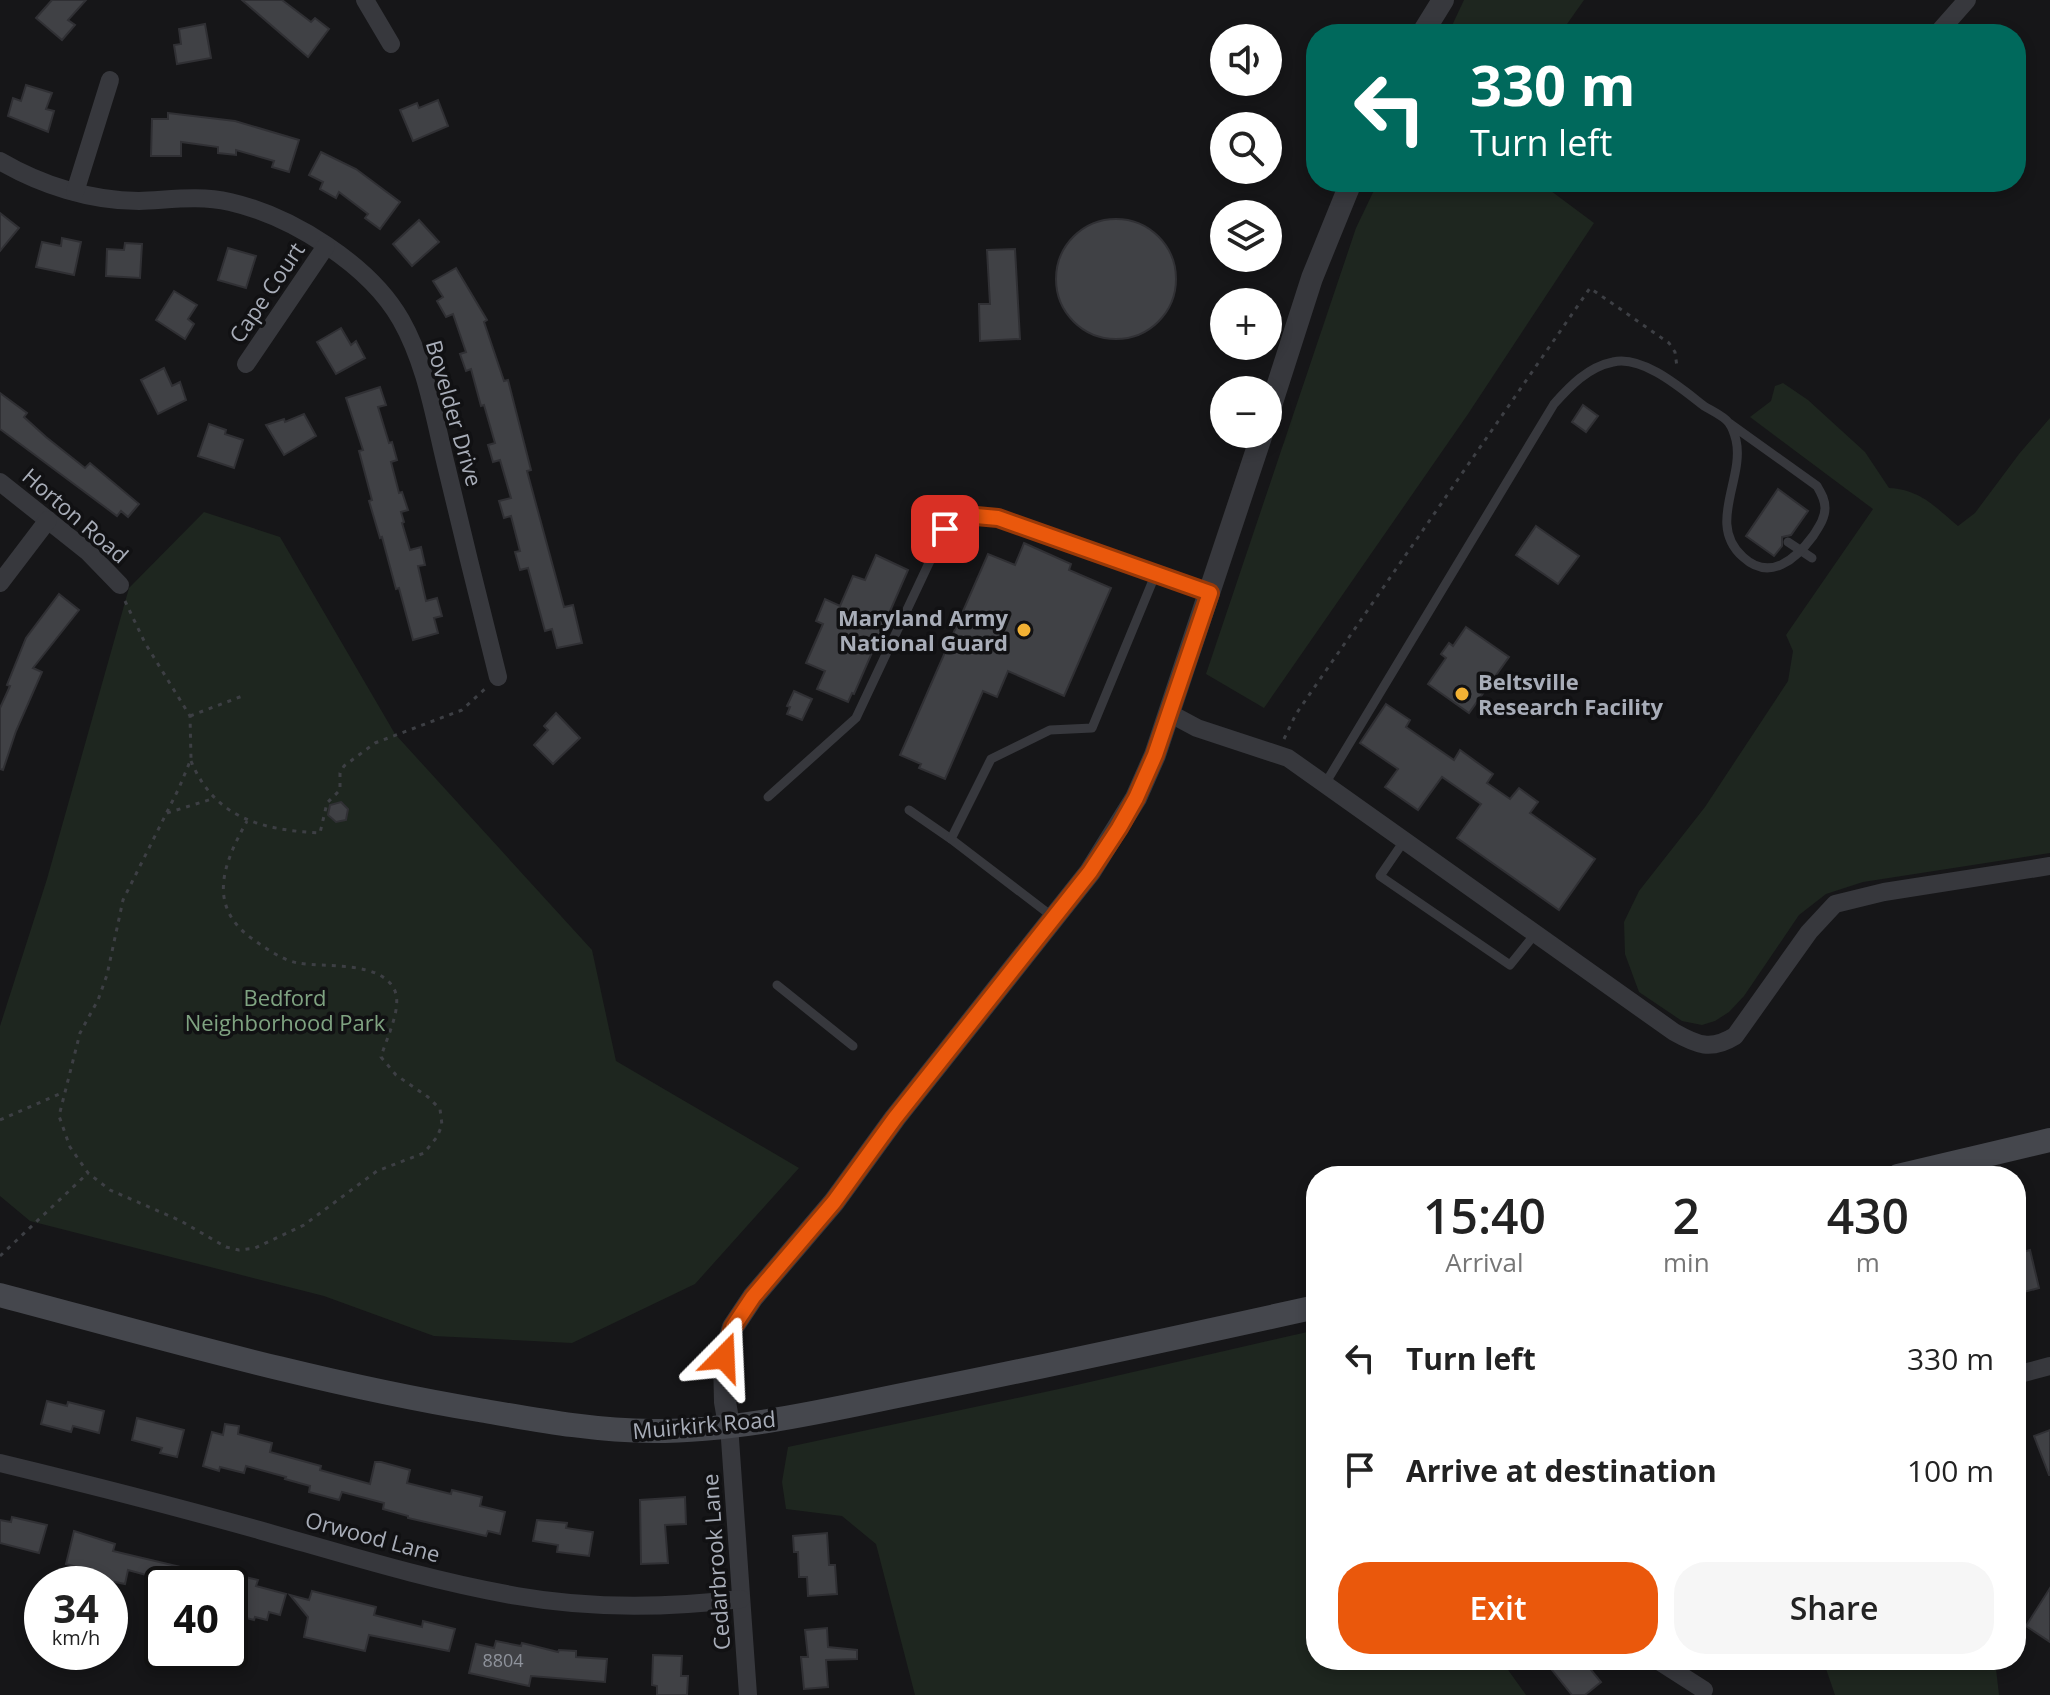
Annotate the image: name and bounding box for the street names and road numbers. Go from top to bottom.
street label: Cape Court [221,236,311,348]
street label: Bovelder Drive [420,336,490,490]
street label: Horton Road [17,461,135,569]
street label: Muirkirk Road [631,1403,777,1445]
street label: Cedarbrook Lane [694,1473,736,1651]
street label: Orwood Lane [302,1504,444,1568]

